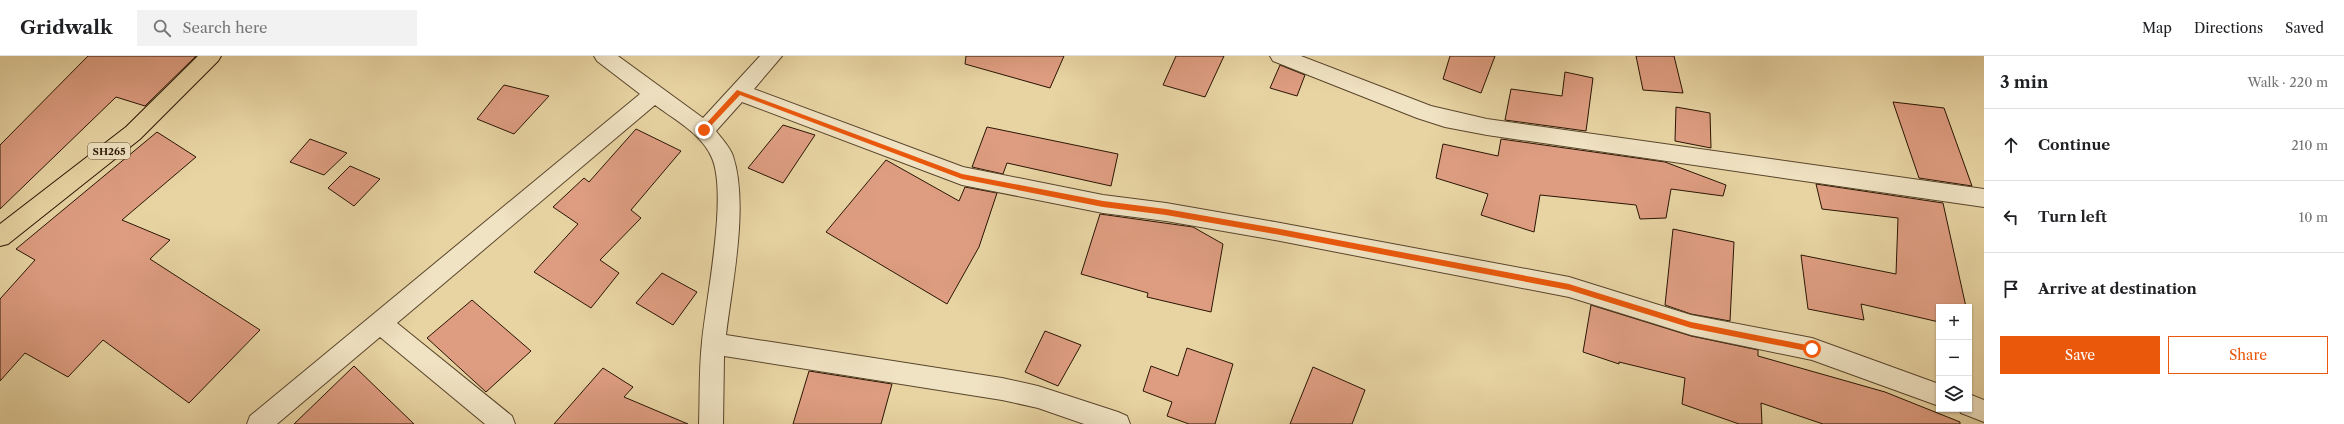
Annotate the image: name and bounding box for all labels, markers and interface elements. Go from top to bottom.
search box [137,10,417,46]
text: Gridwalk [20,16,113,39]
icon: search [151,17,173,39]
text: Search here [183,18,268,37]
text: Map [2142,19,2172,37]
text: Directions [2194,19,2263,37]
text: Saved [2285,19,2324,37]
text: 3 min [2000,72,2049,92]
text: Walk · 220 m [2248,74,2328,90]
route end [695,121,713,139]
icon: ahead [2000,134,2022,156]
text: Continue [2038,135,2110,154]
text: 210 m [2291,137,2328,153]
road number: SH265 [88,143,130,159]
icon: left [2000,206,2022,228]
text: Turn left [2038,207,2107,226]
text: 10 m [2299,209,2328,225]
icon: arrive [2000,278,2022,300]
text: Arrive at destination [2038,279,2197,298]
map controls [1936,304,1972,412]
button: + [1936,304,1972,340]
button: Save [2000,336,2160,374]
button: Share [2168,336,2328,374]
route start [1803,340,1821,358]
button: − [1936,340,1972,376]
button: layers [1936,376,1972,412]

